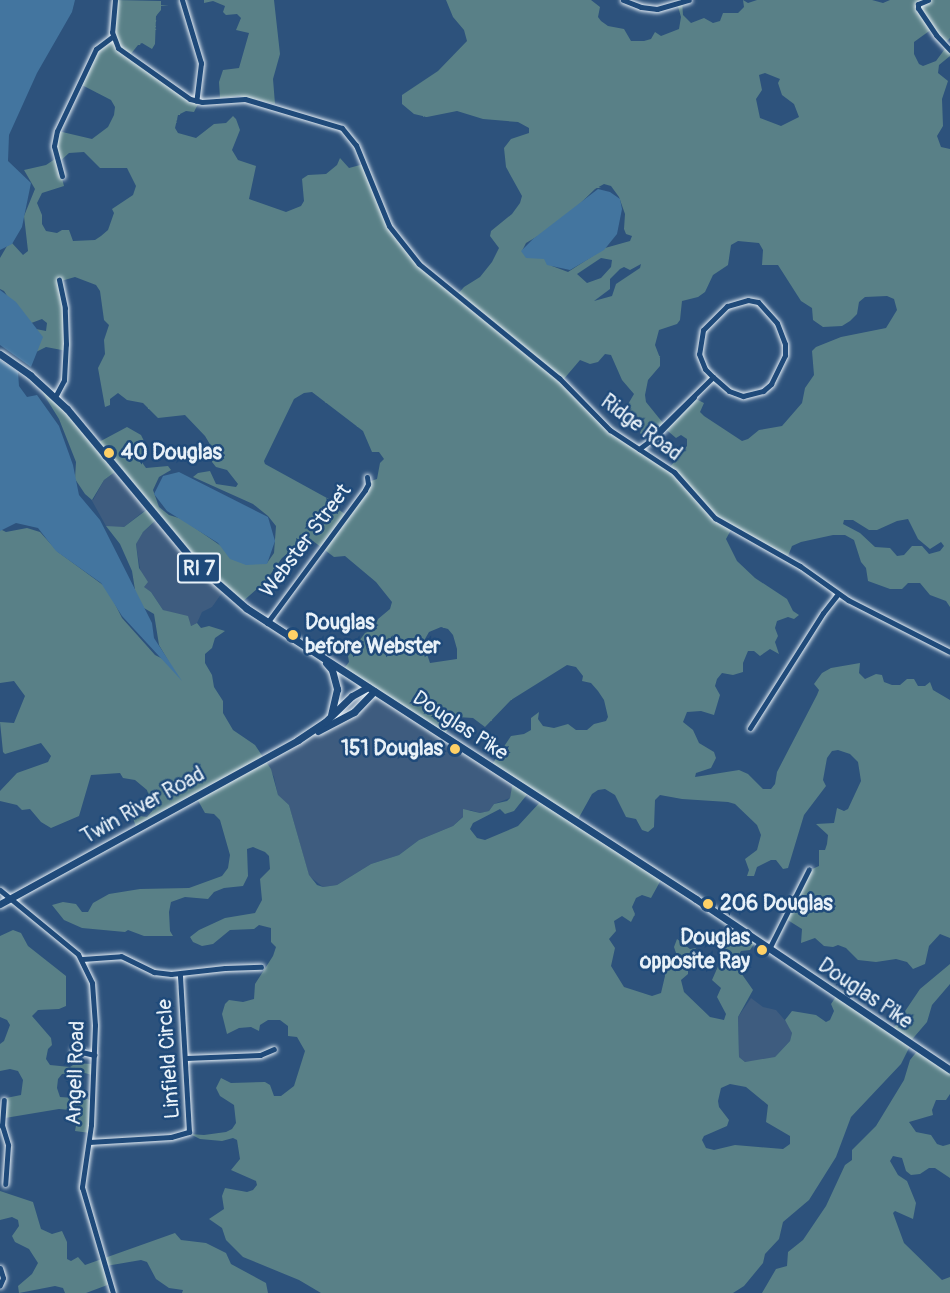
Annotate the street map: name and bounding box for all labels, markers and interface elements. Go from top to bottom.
street label: Ridge Road [595,389,687,467]
place label: 40 Douglas [121,440,222,466]
marker: 40 Douglas [102,446,116,460]
street label: Webster Street [255,479,357,603]
road number: RI 7 [176,551,222,585]
place label: Douglas before Webster [305,610,440,660]
marker: Douglas before Webster [286,628,300,642]
street label: Douglas Pike [408,686,512,766]
place label: 151 Douglas [341,736,443,762]
marker: 151 Douglas [448,742,462,756]
street label: Twin River Road [77,762,209,850]
place label: 206 Douglas [720,891,833,917]
marker: 206 Douglas [701,897,715,911]
place label: Douglas opposite Ray [640,925,750,975]
marker: Douglas opposite Ray [755,943,769,957]
street label: Douglas Pike [813,953,917,1035]
street label: Linfield Circle [152,998,186,1120]
street label: Angell Road [62,1020,90,1126]

